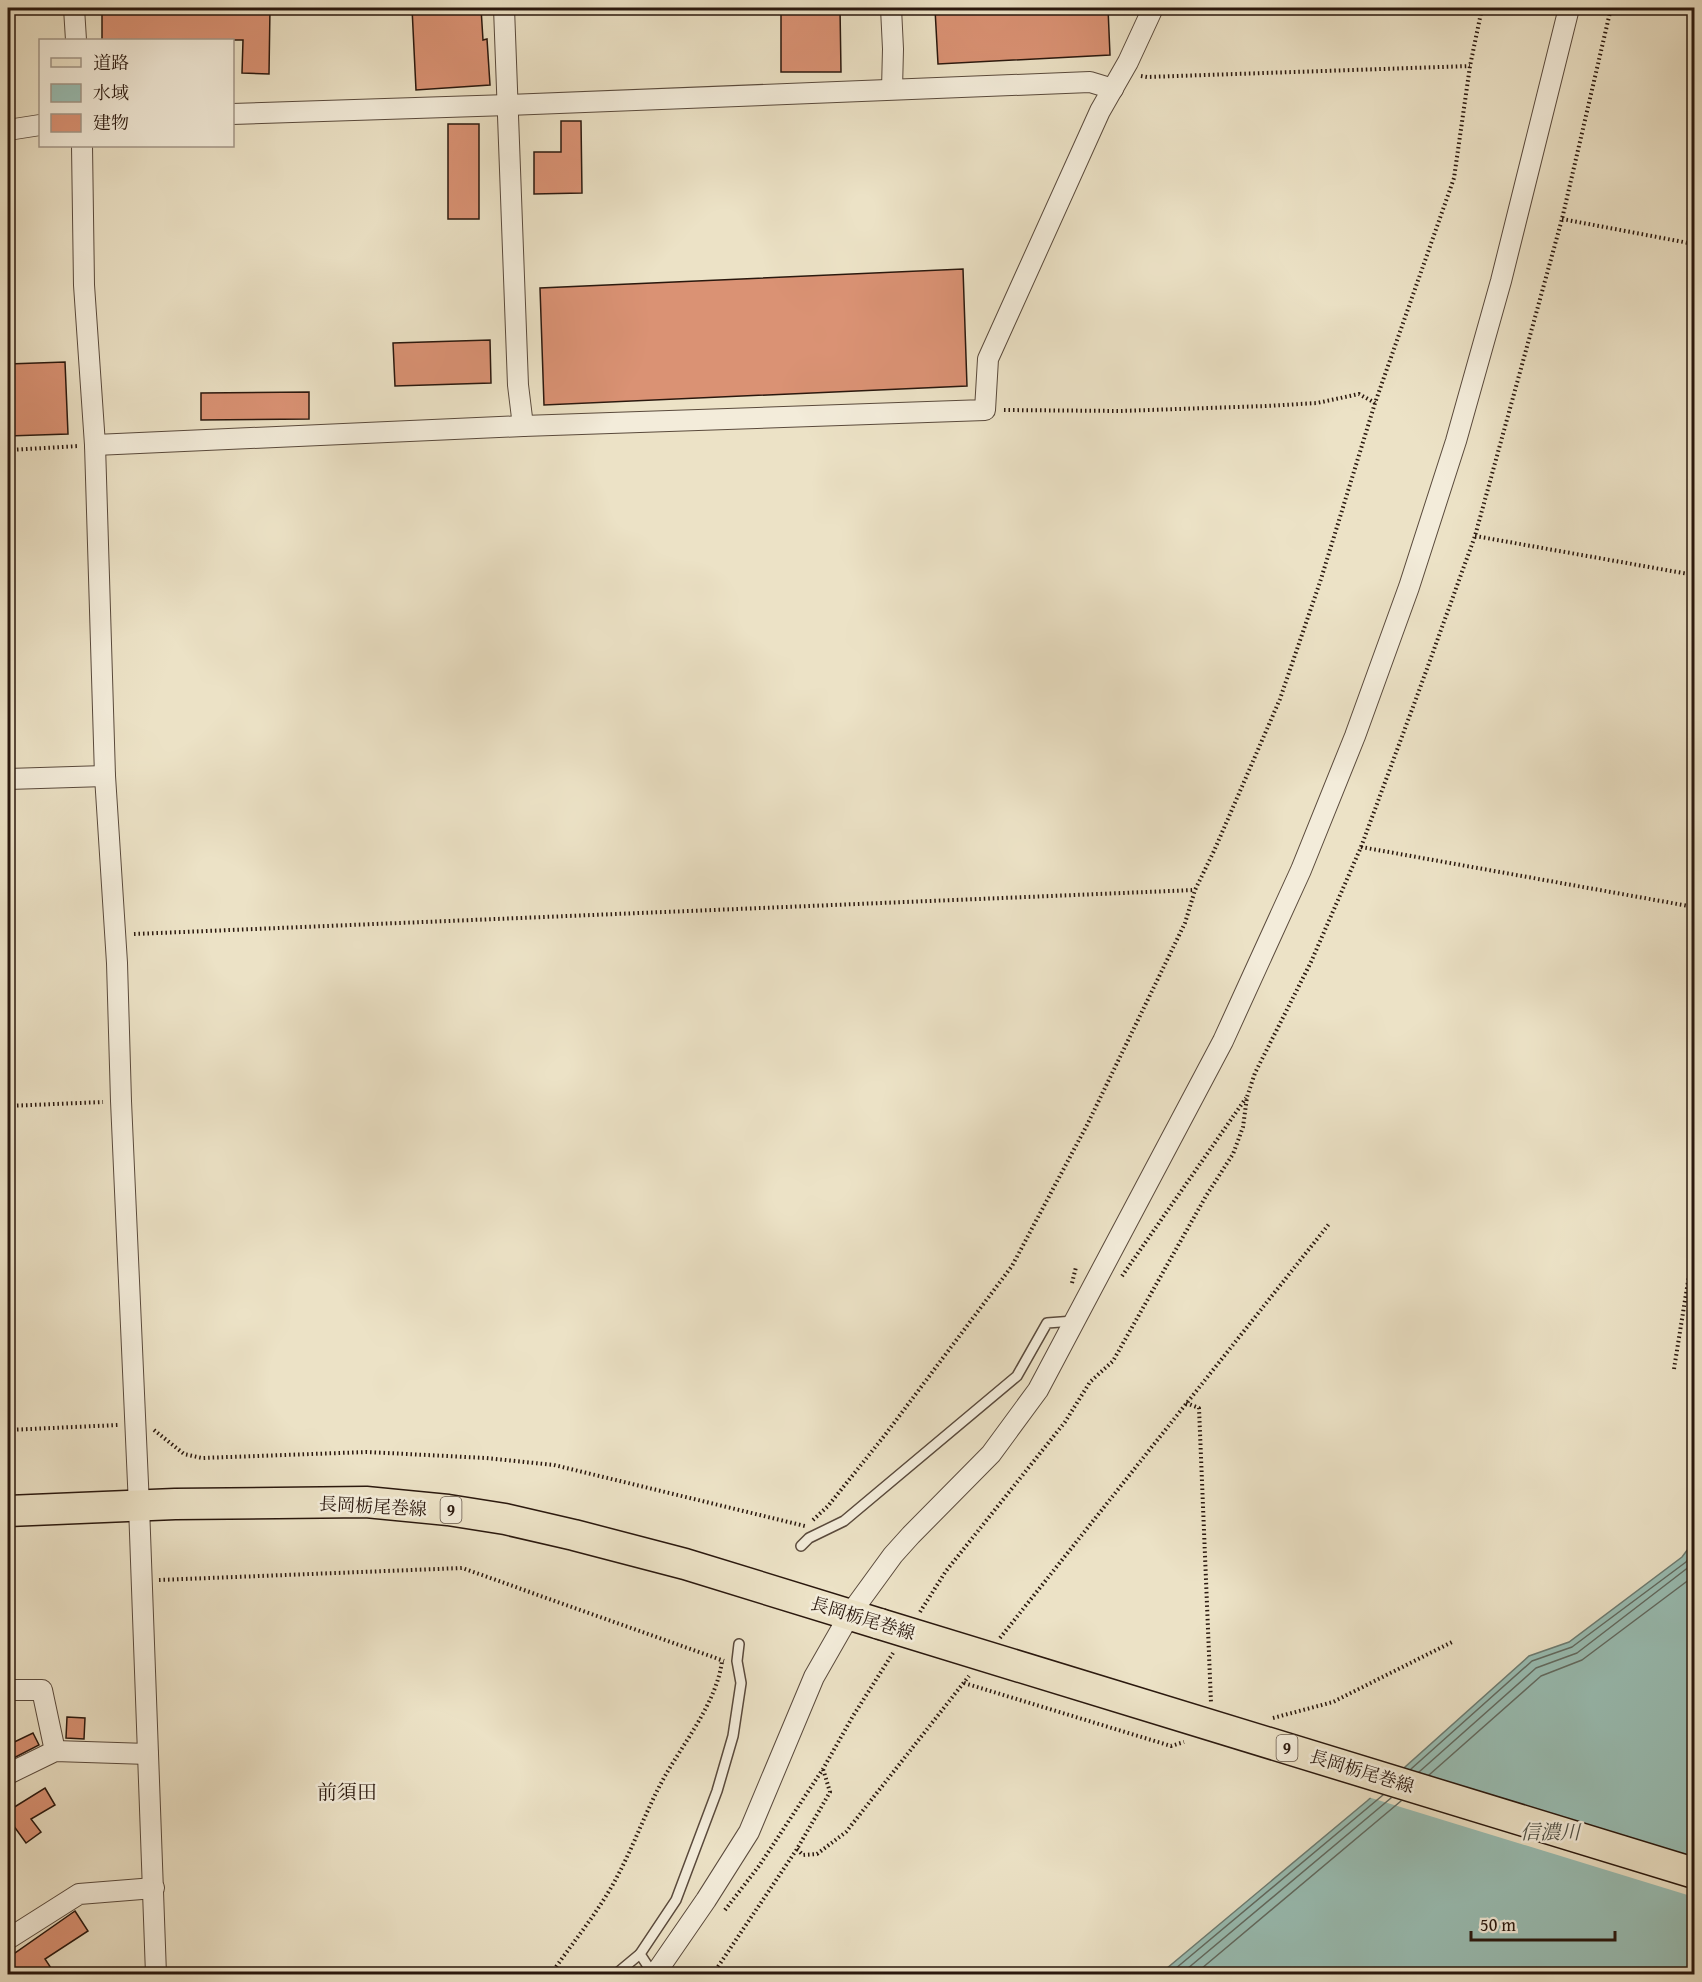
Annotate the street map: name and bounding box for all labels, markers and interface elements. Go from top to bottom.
legend [39,39,234,147]
text: 道路 [93,49,129,76]
text: 水域 [93,79,129,106]
text: 建物 [93,109,129,136]
street label: 長岡栃尾巻線 [318,1490,428,1522]
road number: 9 [440,1497,462,1523]
street label: 長岡栃尾巻線 [807,1589,919,1647]
road number: 9 [1276,1735,1298,1761]
street label: 長岡栃尾巻線 [1306,1742,1418,1800]
district label: 前須田 [317,1777,377,1806]
water label: 信濃川 [1520,1817,1582,1846]
scale bar [1471,1904,1615,1942]
text: 50 m [1480,1911,1516,1938]

